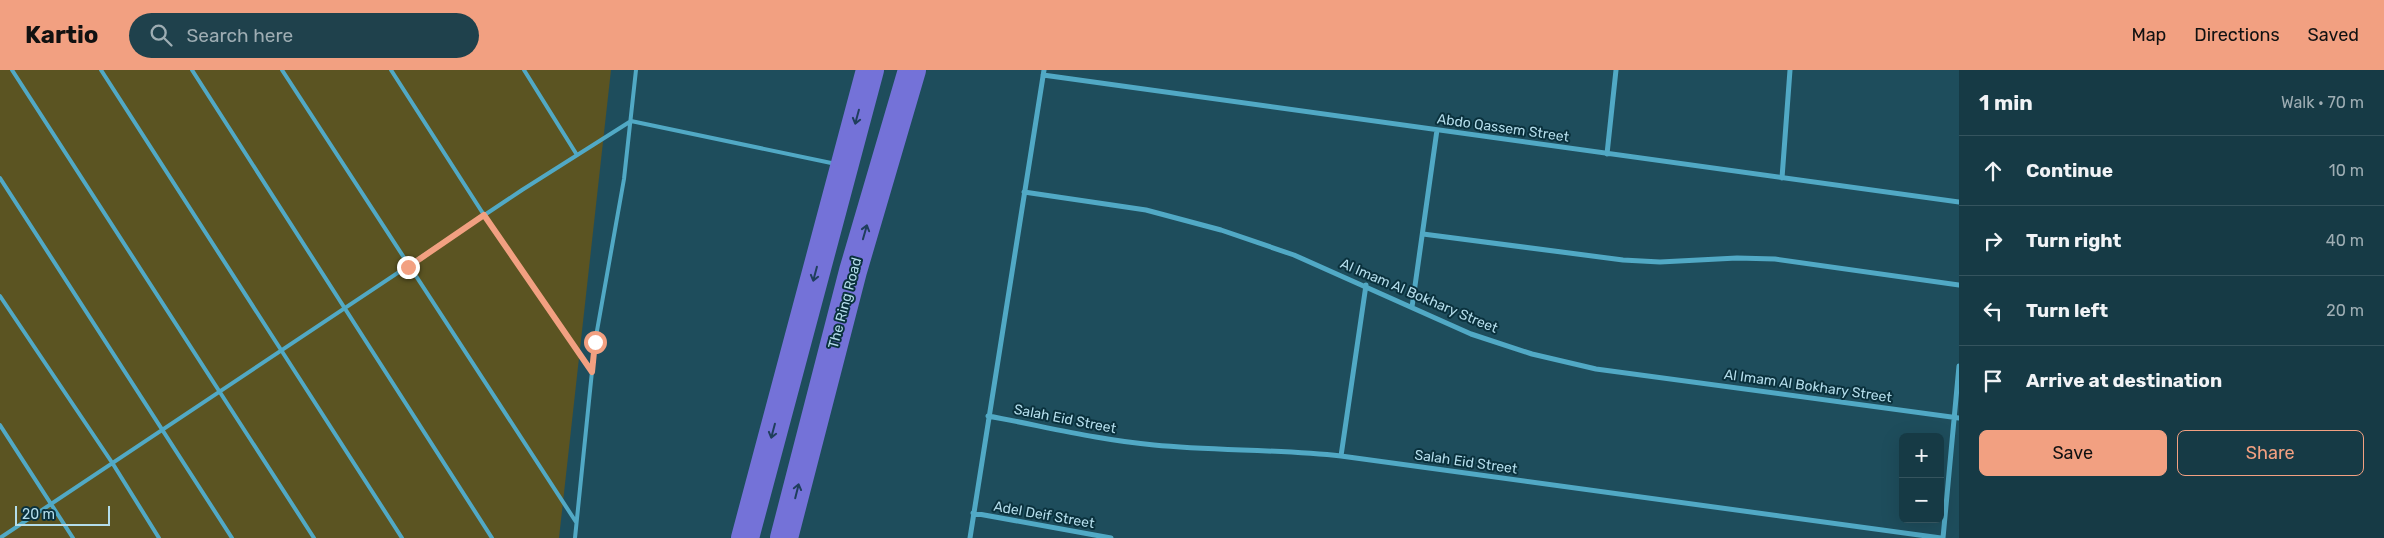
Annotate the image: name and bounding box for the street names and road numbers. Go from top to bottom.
street label: Abdo Qassem Street [1436,110,1571,146]
street label: Al Imam Al Bokhary Street [1338,255,1501,337]
street label: The Ring Road [825,256,865,350]
street label: Al Imam Al Bokhary Street [1723,366,1894,406]
street label: Salah Eid Street [1013,401,1118,437]
street label: Salah Eid Street [1414,446,1519,478]
street label: Adel Deif Street [992,498,1096,532]

